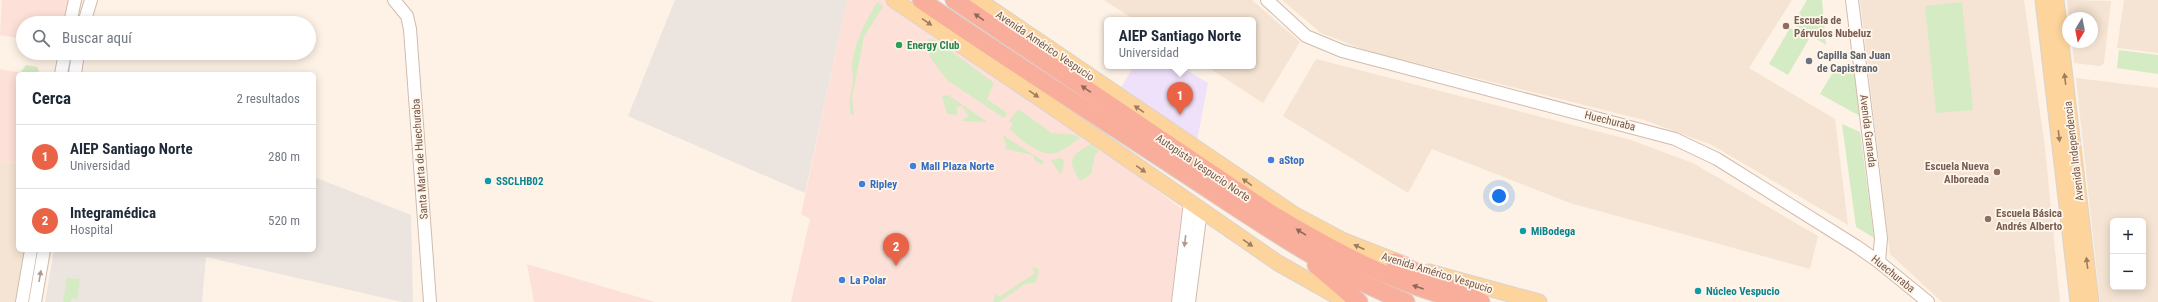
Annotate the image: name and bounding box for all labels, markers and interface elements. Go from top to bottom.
street label: Avenida Américo Vespucio [993,8,1097,84]
north arrow [2062,12,2098,48]
one-way arrow [973,13,984,21]
place label: Escuela de Párvulos Nubeluz [1794,14,1871,40]
search box [16,16,316,60]
popup [1104,17,1256,69]
one-way arrow [921,18,932,26]
marker: Escuela de Párvulos Nubeluz [1781,21,1791,31]
icon: search [30,27,52,49]
text: AIEP Santiago Norte [1119,27,1241,45]
text: Buscar aquí [62,29,132,47]
place label: Energy Club [907,39,960,52]
marker: Energy Club [894,40,904,50]
text: Universidad [1119,45,1179,60]
place label: Capilla San Juan de Capistrano [1817,49,1890,75]
marker: Capilla San Juan de Capistrano [1804,56,1814,66]
one-way arrow [2062,72,2069,85]
pin: 1 [1167,82,1193,115]
one-way arrow [1081,85,1092,93]
text: Cerca [32,88,71,108]
one-way arrow [1029,90,1039,98]
text: 2 resultados [236,91,300,106]
street label: Avenida Granada [1857,94,1879,168]
street label: Santa Marta de Huechuraba [409,98,431,220]
street label: Avenida Independencia [2061,100,2087,202]
one-way arrow [1134,105,1144,113]
street label: Huechuraba [1583,108,1637,134]
one-way arrow [2056,130,2062,142]
street label: Autopista Vespucio Norte [1153,132,1253,204]
text: AIEP Santiago Norte [70,140,193,158]
text: 1 [42,149,48,164]
text: 280 m [268,149,300,164]
place label: aStop [1279,154,1305,167]
marker: aStop [1266,155,1276,165]
text: Universidad [70,158,130,173]
place label: Mall Plaza Norte [921,160,994,173]
place label: Escuela Nueva Alboreada [1925,160,1989,186]
marker: Mall Plaza Norte [908,161,918,171]
one-way arrow [1136,165,1146,173]
marker: Escuela Nueva Alboreada [1992,167,2002,177]
place label: SSCLHB02 [496,175,544,188]
marker: SSCLHB02 [483,176,493,186]
place label: Ripley [870,178,897,191]
one-way arrow [1241,178,1252,186]
marker: Ripley [857,179,867,189]
your location [1489,186,1509,206]
text: Integramédica [70,204,156,222]
place label: Escuela Básica Andrés Alberto [1996,207,2063,233]
text: 2 [42,213,48,228]
text: 520 m [268,213,300,228]
marker: Escuela Básica Andrés Alberto [1983,214,1993,224]
map controls [2110,218,2146,290]
button: + [2110,218,2146,254]
text: Hospital [70,222,113,237]
place label: MiBodega [1531,225,1575,238]
marker: MiBodega [1518,226,1528,236]
one-way arrow [1295,228,1307,235]
pin: 2 [883,233,909,266]
one-way arrow [1182,235,1188,247]
one-way arrow [1243,239,1253,247]
one-way arrow [1353,244,1364,250]
street label: Avenida Américo Vespucio [1380,250,1495,296]
street label: Huechuraba [1869,253,1917,295]
button: − [2110,254,2146,290]
one-way arrow [2084,257,2091,269]
one-way arrow [37,270,43,282]
place label: La Polar [850,274,887,287]
marker: La Polar [837,275,847,285]
one-way arrow [1411,284,1423,290]
place label: Núcleo Vespucio [1706,285,1780,298]
marker: Núcleo Vespucio [1693,286,1703,296]

